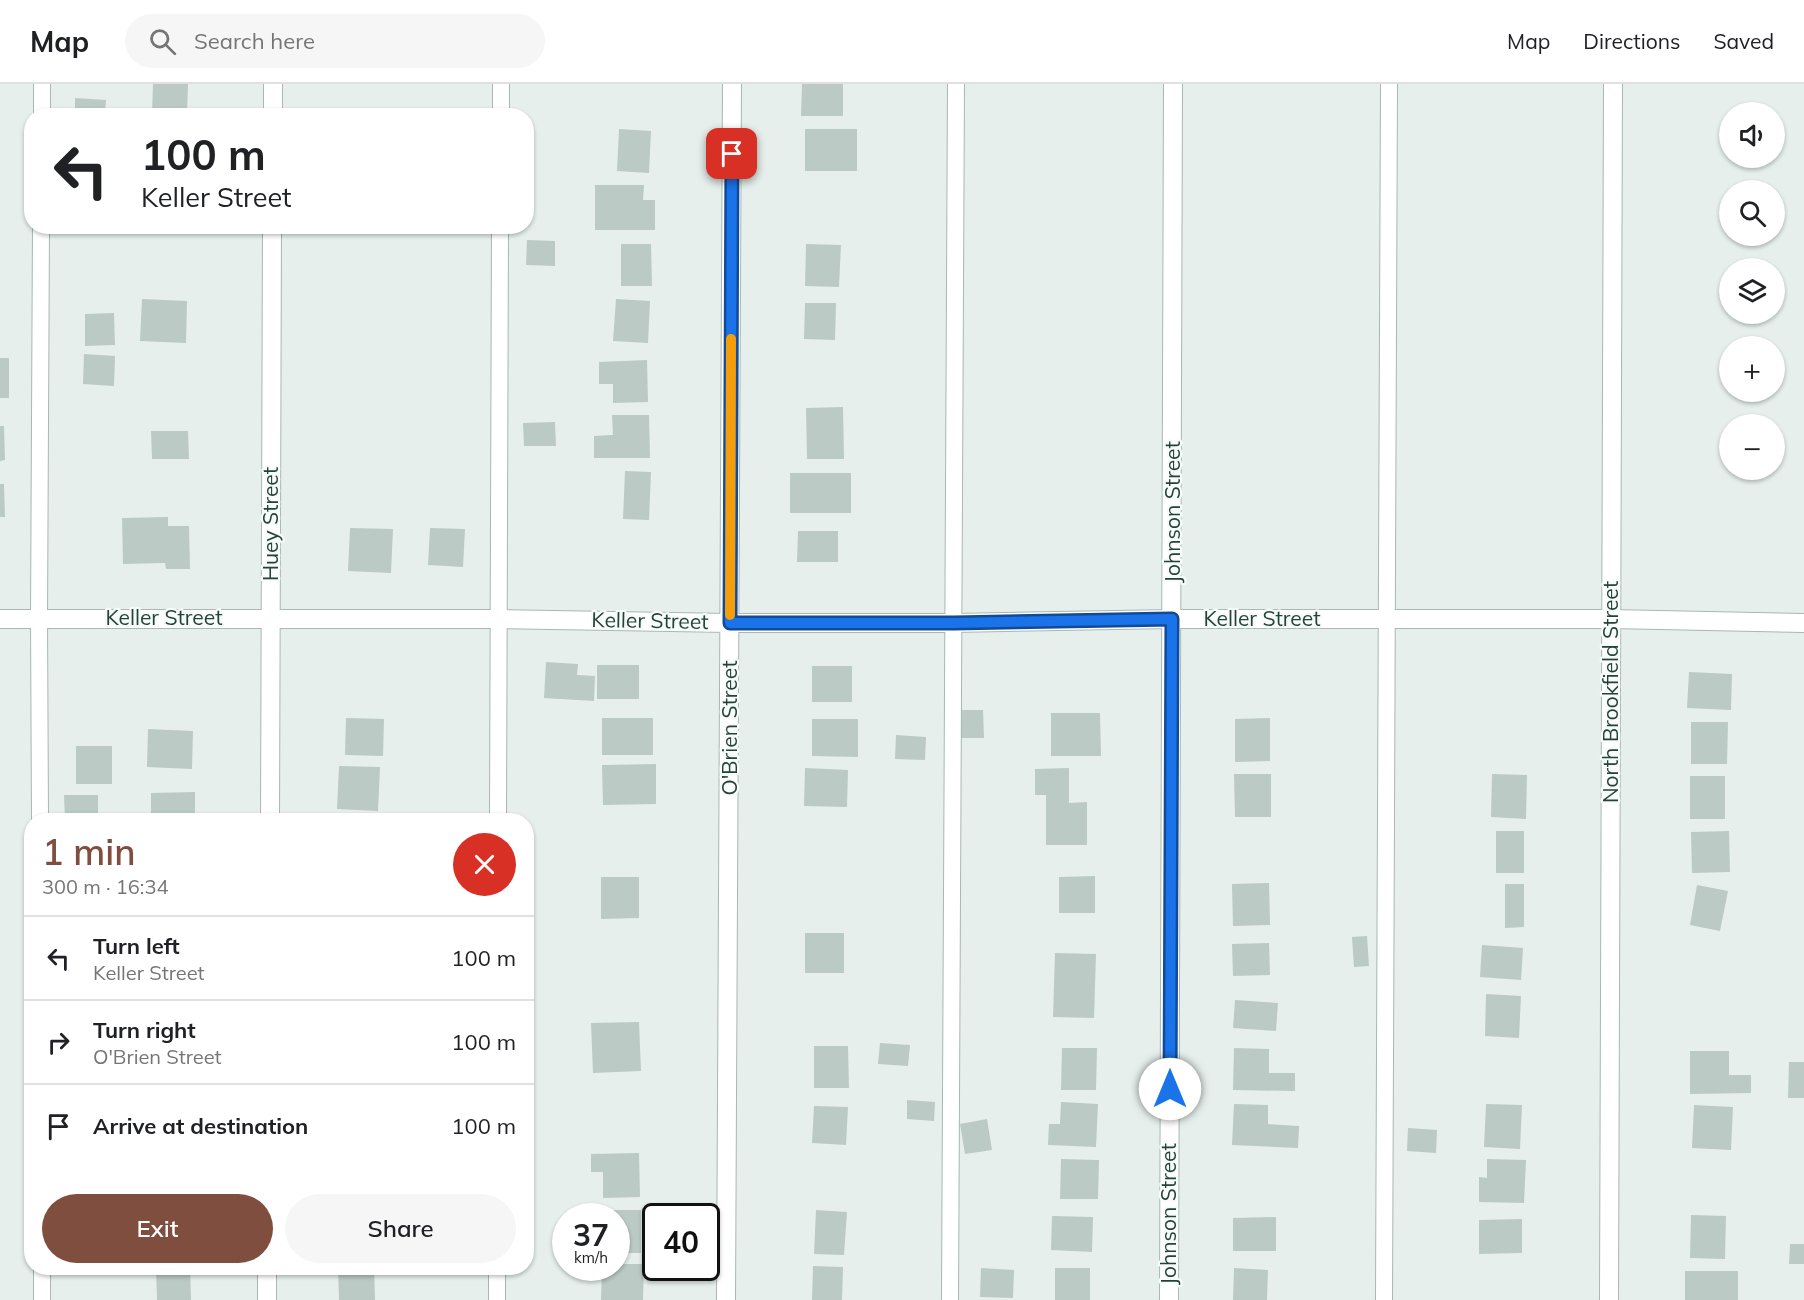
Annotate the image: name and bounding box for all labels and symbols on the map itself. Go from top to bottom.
pin [706,128,757,179]
street label: Johnson Street [1159,441,1185,583]
street label: Huey Street [257,467,283,581]
street label: North Brookfield Street [1597,581,1623,803]
street label: Keller Street [105,604,223,630]
street label: Keller Street [1203,605,1321,631]
street label: Keller Street [591,606,709,634]
street label: O'Brien Street [716,660,742,796]
position arrow [1138,1057,1202,1121]
street label: Johnson Street [1155,1143,1181,1285]
speed limit sign: 40 [642,1203,720,1281]

